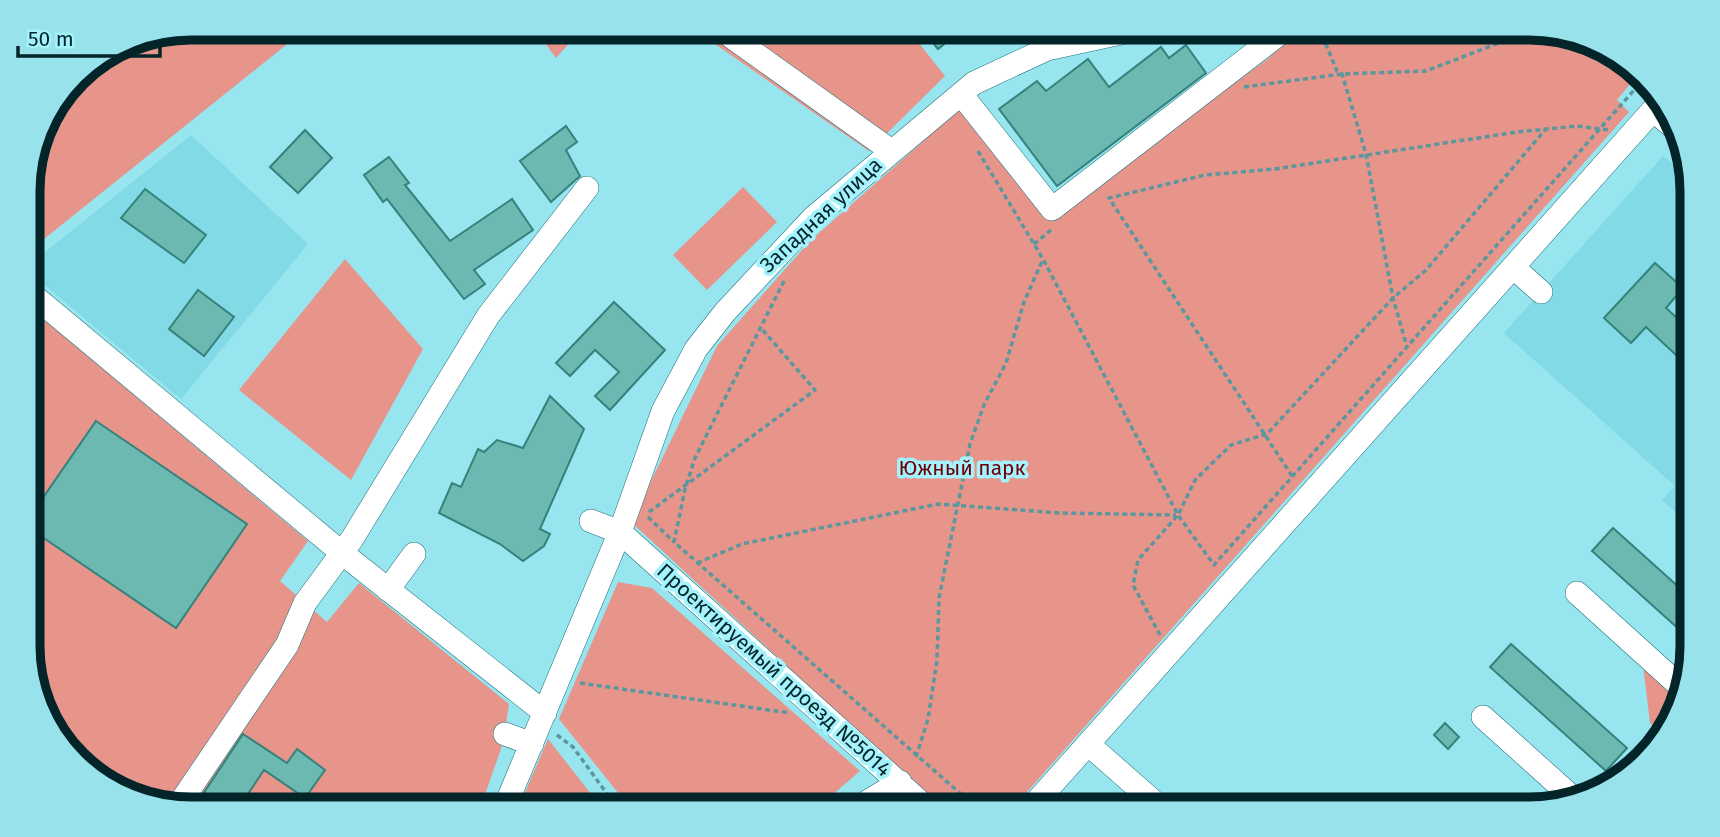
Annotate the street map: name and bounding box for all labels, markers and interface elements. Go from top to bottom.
scale bar [18,14,159,58]
text: 50 m [28,26,74,52]
street label: Западная улица [755,152,887,278]
park label: Южный парк [899,455,1026,481]
street label: Проектируемый проезд №5014 [652,558,896,782]

